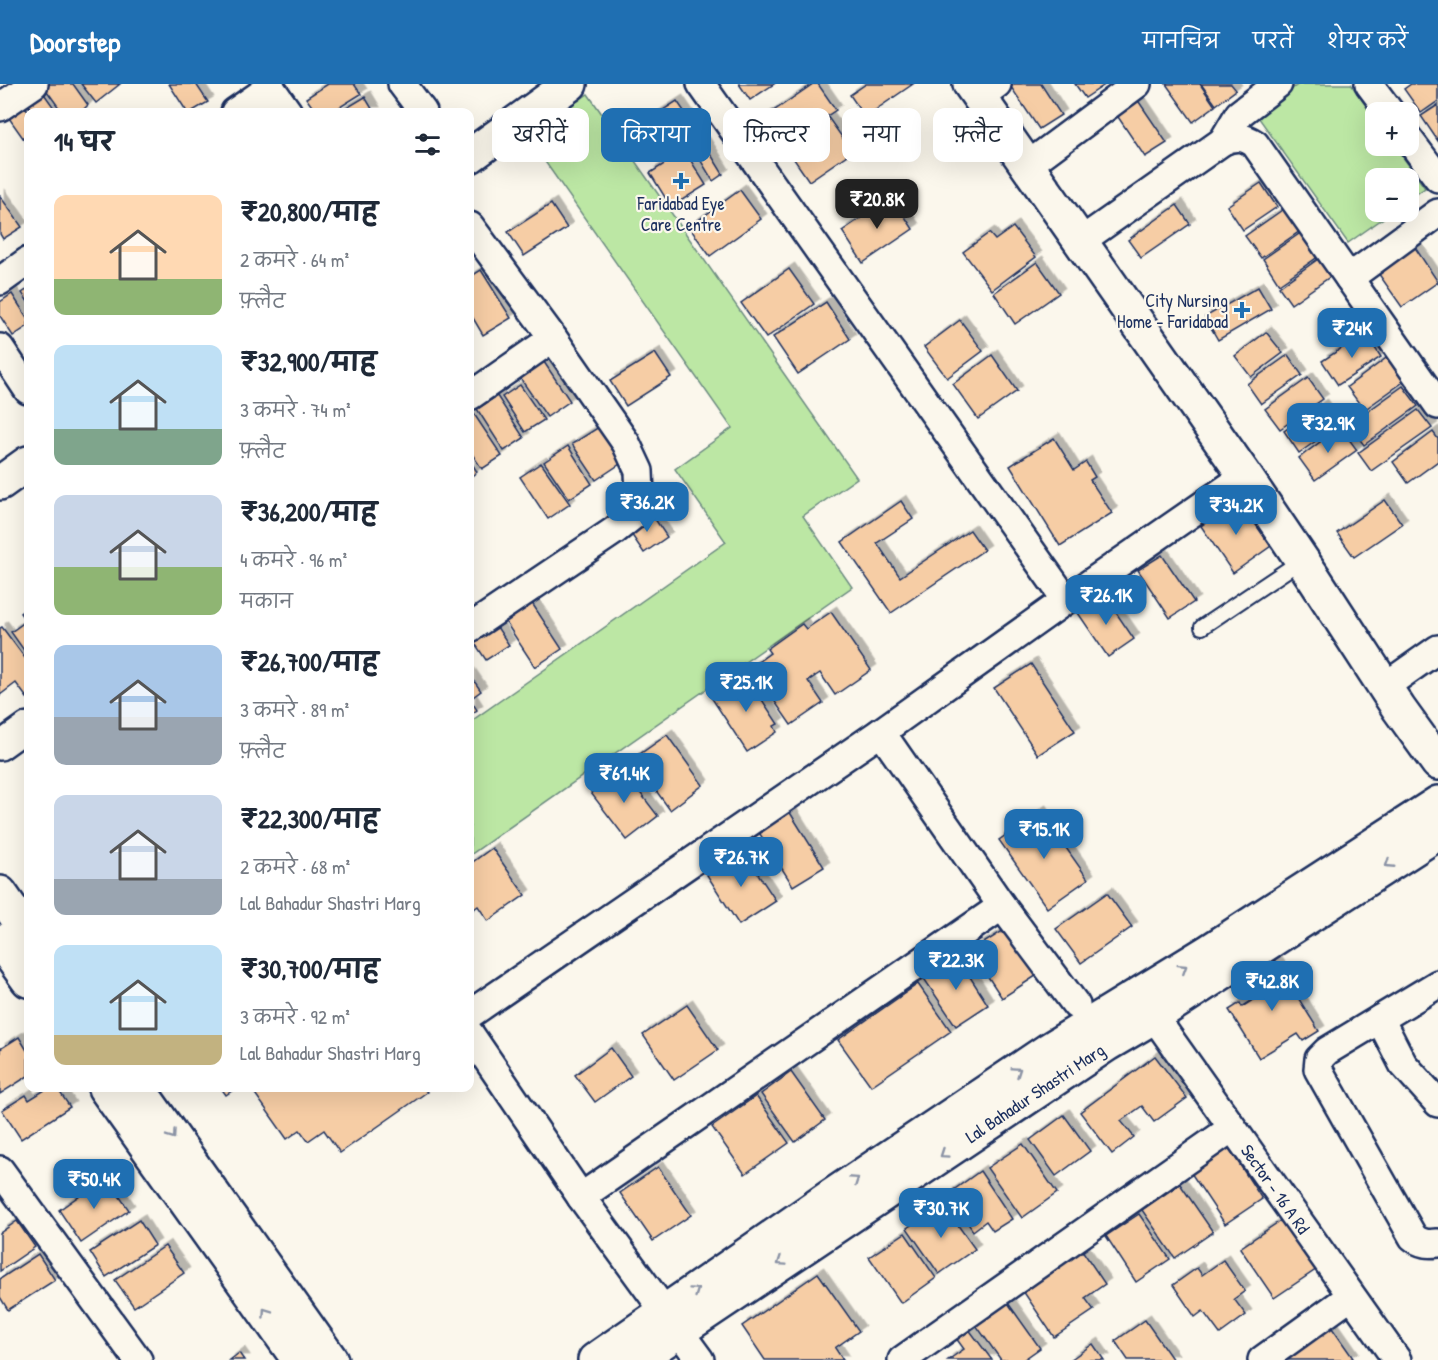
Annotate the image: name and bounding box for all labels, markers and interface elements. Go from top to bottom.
text: Doorstep [30,23,120,61]
text: मानचित्र [1143,26,1220,55]
text: परतें [1253,26,1294,55]
text: शेयर करें [1327,26,1408,55]
map controls [1365,102,1419,222]
button: + [1365,102,1419,156]
chip: खरीदें [492,108,589,162]
chip: किराया [601,108,711,162]
chip: फ़िल्टर [723,108,830,162]
chip: नया [842,108,921,162]
chip: फ़्लैट [933,108,1023,162]
text: 14 घर [54,124,114,159]
icon: filters [411,128,444,161]
button: − [1365,168,1419,222]
marker: Faridabad Eye Care Centre [672,172,690,190]
pin: ₹20.8K [828,179,926,230]
text: ₹20.8K [849,185,905,212]
place label: Faridabad Eye Care Centre [636,191,725,237]
text: ₹20,800/माह [240,194,378,229]
icon: home [102,219,174,291]
text: 2 कमरे · 64 m² [240,246,349,273]
text: फ़्लैट [240,287,286,314]
place label: City Nursing Home - Faridabad [1117,288,1228,334]
marker: City Nursing Home - Faridabad [1233,301,1251,319]
pin: ₹24K [1316,308,1388,359]
text: ₹24K [1331,314,1373,341]
text: ₹32,900/माह [240,344,376,379]
icon: home [102,369,174,441]
text: 3 कमरे · 74 m² [240,396,351,423]
pin: ₹32.9K [1279,403,1377,454]
text: ₹32.9K [1301,409,1355,436]
text: फ़्लैट [240,437,286,464]
pin: ₹36.2K [598,482,696,533]
pin: ₹34.2K [1187,485,1285,536]
text: ₹36.2K [620,488,674,515]
text: ₹34.2K [1209,491,1263,518]
text: ₹36,200/माह [240,494,377,529]
icon: home [102,519,174,591]
text: 4 कमरे · 96 m² [240,546,347,573]
pin: ₹26.1K [1057,575,1155,626]
text: ₹26.1K [1079,581,1133,608]
text: मकान [240,587,293,614]
text: ₹26,700/माह [240,644,379,679]
pin: ₹25.1K [697,662,795,713]
text: ₹25.1K [719,668,773,695]
icon: home [102,669,174,741]
text: 3 कमरे · 89 m² [240,696,349,723]
text: फ़्लैट [240,737,286,764]
pin: ₹61.4K [575,753,673,804]
text: ₹61.4K [598,759,650,786]
text: ₹22,300/माह [240,801,379,836]
pin: ₹15.1K [995,809,1093,860]
text: ₹15.1K [1018,815,1070,842]
icon: home [102,819,174,891]
pin: ₹26.7K [692,837,790,888]
text: ₹26.7K [713,843,769,870]
text: 2 कमरे · 68 m² [240,853,350,880]
one-way arrow [1385,857,1395,869]
text: Lal Bahadur Shastri Marg [240,889,421,916]
pin: ₹22.3K [907,940,1005,991]
text: ₹22.3K [928,946,984,973]
text: ₹30,700/माह [240,951,379,986]
pin: ₹42.8K [1223,961,1321,1012]
one-way arrow [1177,963,1187,975]
text: ₹42.8K [1245,967,1299,994]
icon: home [102,969,174,1041]
text: 3 कमरे · 92 m² [240,1003,350,1030]
street label: Lal Bahadur Shastri Marg [960,1037,1109,1148]
text: Lal Bahadur Shastri Marg [240,1039,421,1066]
one-way arrow [1011,1067,1022,1078]
one-way arrow [165,1129,176,1140]
street label: Sector - 16 A Rd [1235,1139,1316,1239]
one-way arrow [939,1146,950,1157]
pin: ₹50.4K [45,1159,143,1210]
text: ₹50.4K [67,1165,121,1192]
one-way arrow [849,1176,860,1187]
pin: ₹30.7K [892,1188,990,1239]
text: ₹30.7K [913,1194,969,1221]
one-way arrow [777,1255,788,1266]
one-way arrow [689,1287,700,1298]
one-way arrow [262,1308,273,1319]

